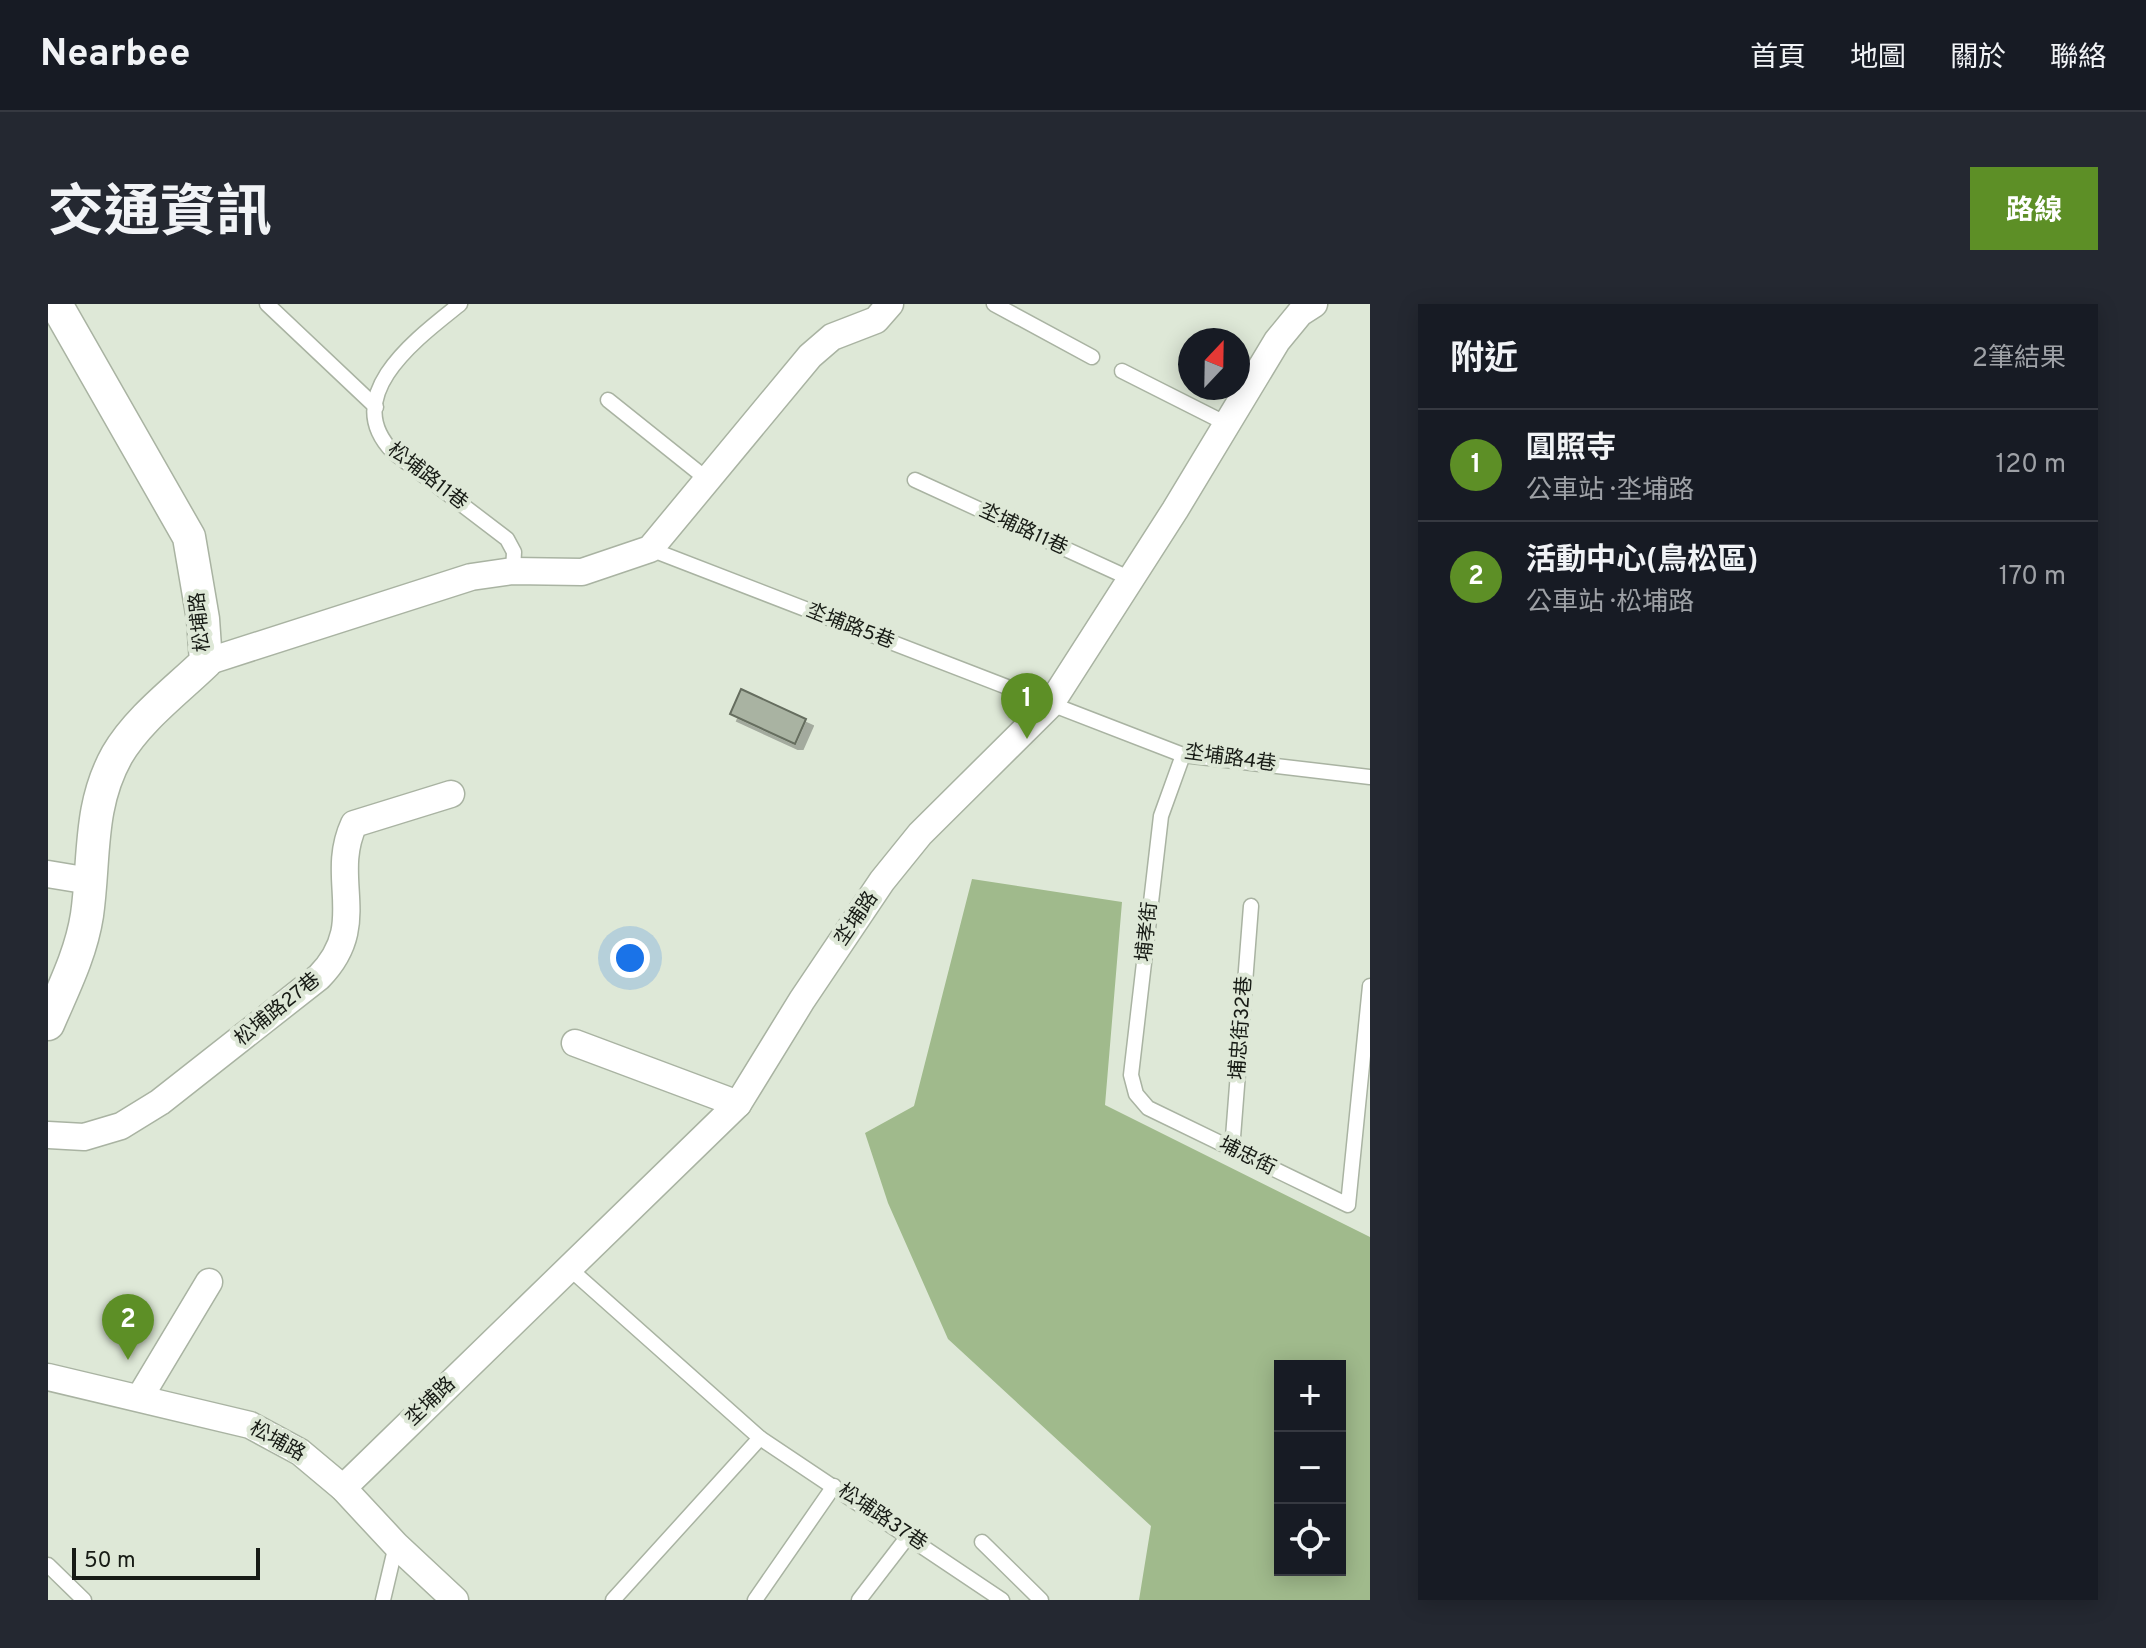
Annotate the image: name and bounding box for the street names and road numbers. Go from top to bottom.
street label: 松埔路11巷 [382,438,472,516]
street label: 坔埔路11巷 [974,498,1072,562]
street label: 松埔路 [185,591,217,653]
street label: 坔埔路5巷 [802,598,898,656]
street label: 坔埔路4巷 [1182,740,1278,778]
street label: 坔埔路 [829,887,885,951]
street label: 埔孝街 [1132,901,1164,963]
street label: 松埔路27巷 [230,968,326,1052]
street label: 埔忠街32巷 [1225,975,1259,1081]
street label: 埔忠街 [1214,1132,1280,1182]
street label: 坔埔路 [400,1372,462,1432]
street label: 松埔路 [244,1416,310,1468]
street label: 松埔路37巷 [832,1479,932,1557]

